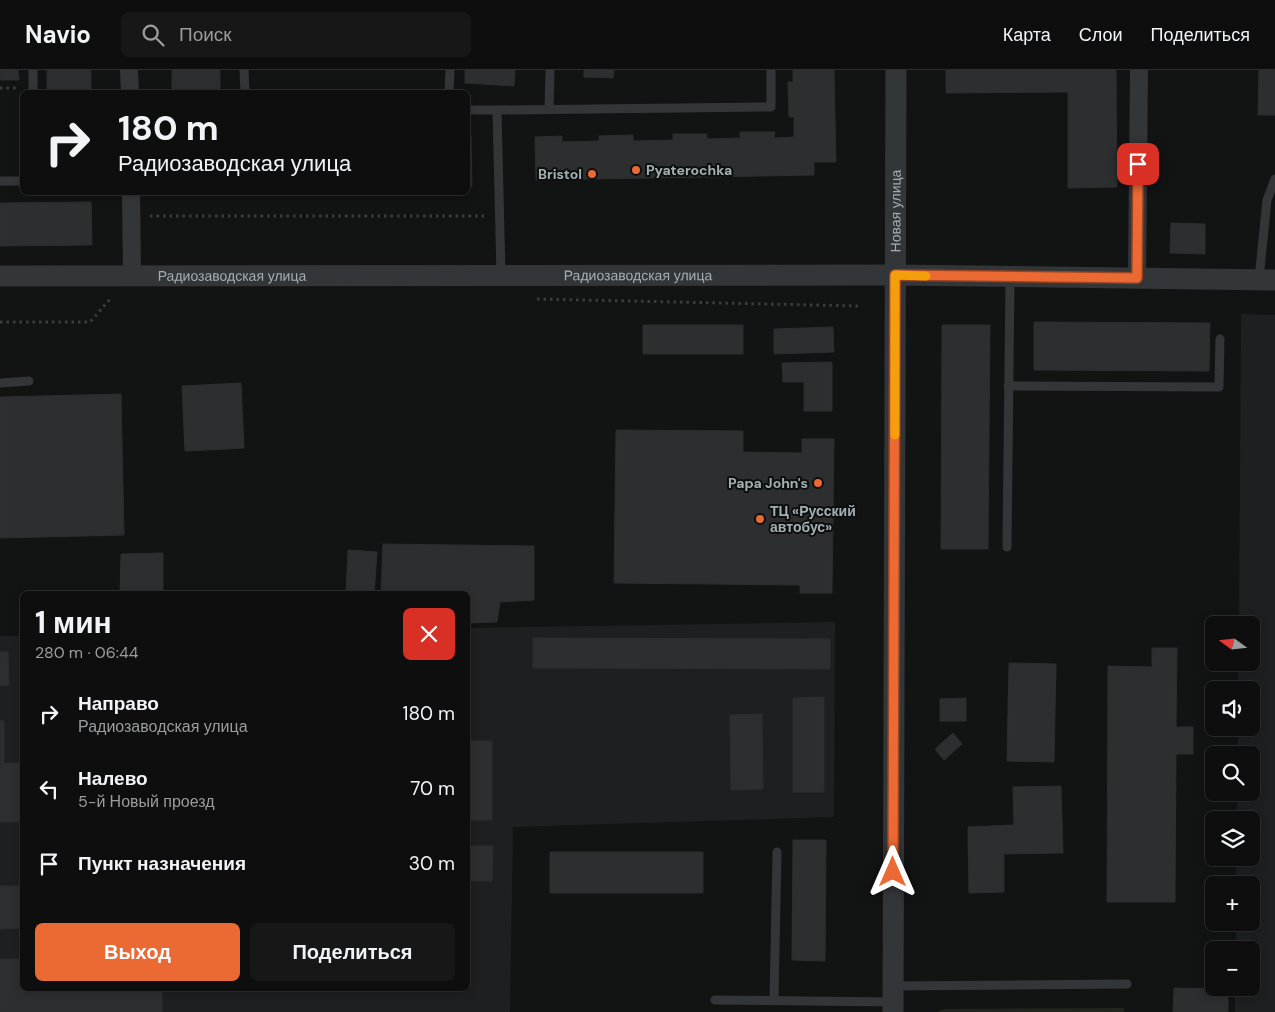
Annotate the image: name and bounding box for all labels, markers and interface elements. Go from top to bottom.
search box [121,12,471,57]
text: Navio [25,19,91,50]
icon: search [139,21,167,49]
text: Поиск [179,22,232,47]
text: Карта [1003,23,1051,47]
text: Слои [1079,23,1123,47]
text: Поделиться [1151,23,1250,47]
text: 180 m [118,105,219,151]
icon: right [35,110,100,175]
pin [1117,143,1159,185]
text: Радиозаводская улица [118,149,351,178]
icon: arrive [1124,150,1152,178]
place label: Pyaterochka [646,161,732,179]
marker: Pyaterochka [630,164,642,176]
place label: Bristol [538,165,582,183]
marker: Bristol [586,168,598,180]
street label: Новая улица [886,169,905,252]
street label: Радиозаводская улица [564,266,712,284]
street label: Радиозаводская улица [158,267,306,285]
place label: Papa John's [728,474,808,492]
marker: Papa John's [812,477,824,489]
place label: ТЦ «Русский автобус» [770,502,856,536]
marker: ТЦ «Русский автобус» [754,513,766,525]
text: 1 мин [35,603,112,642]
button: close [403,608,455,660]
north arrow [1205,616,1260,671]
map controls [1205,616,1260,996]
text: 280 m · 06:44 [35,642,138,663]
button: sound [1205,681,1260,736]
text: Направо [78,691,159,716]
icon: right [35,700,63,728]
text: 180 m [403,701,455,726]
text: Радиозаводская улица [78,716,248,737]
button: search [1205,746,1260,801]
text: Налево [78,766,148,791]
icon: left [35,775,63,803]
text: 70 m [410,776,455,801]
text: 5-й Новый проезд [78,791,215,812]
button: layers [1205,811,1260,866]
position arrow [866,845,918,897]
icon: arrive [35,850,63,878]
text: Пункт назначения [78,851,246,876]
text: 30 m [409,851,455,876]
button: + [1205,876,1260,931]
button: Выход [35,923,240,981]
button: Поделиться [250,923,455,981]
button: − [1205,941,1260,996]

